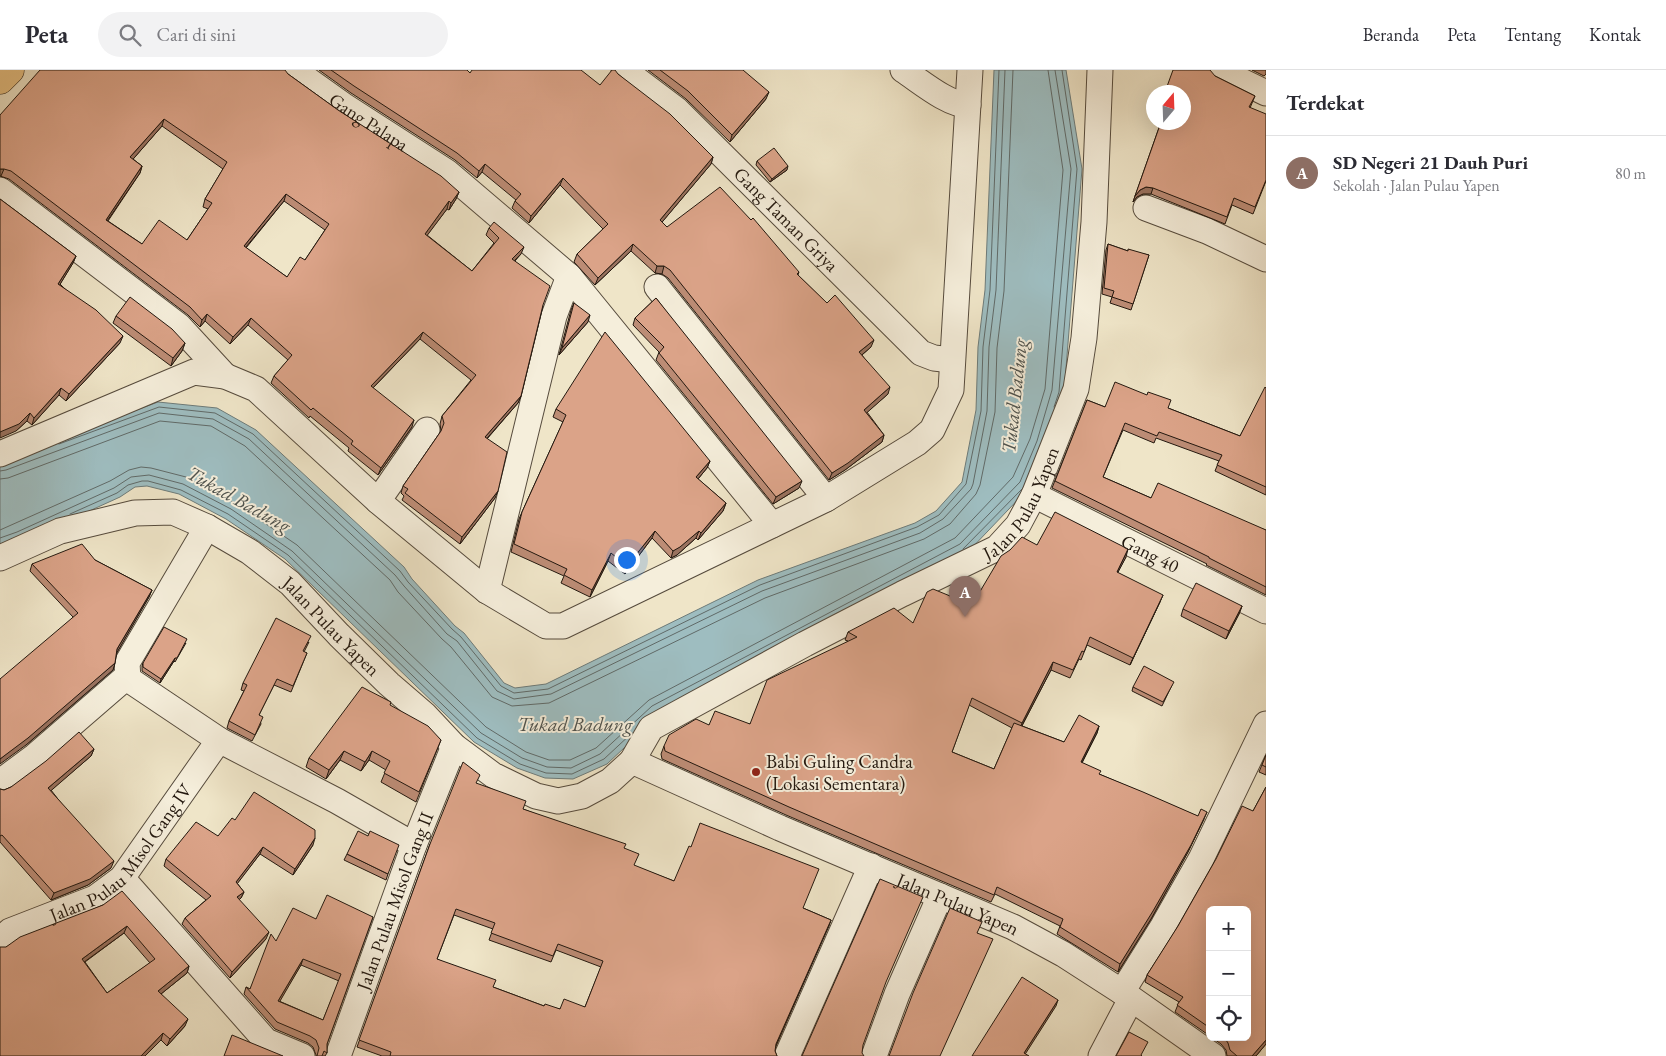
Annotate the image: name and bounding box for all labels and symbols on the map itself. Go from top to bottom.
north arrow [1146,85,1191,130]
street label: Gang Palapa [324,87,414,157]
street label: Gang Taman Griya [729,161,845,277]
water label: Tukad Badung [995,337,1033,454]
street label: Jalan Pulau Yapen [977,443,1064,566]
water label: Tukad Badung [183,460,296,539]
street label: Gang 40 [1117,528,1184,578]
your location [614,547,640,573]
street label: Jalan Pulau Yapen [276,568,386,681]
pin: A [949,576,981,617]
water label: Tukad Badung [518,711,633,737]
place label: Babi Guling Candra (Lokasi Sementara) [766,749,913,796]
marker: Babi Guling Candra (Lokasi Sementara) [750,766,762,778]
street label: Jalan Pulau Misol Gang IV [44,778,197,928]
street label: Jalan Pulau Misol Gang II [350,807,439,996]
street label: Jalan Pulau Yapen [891,866,1024,941]

